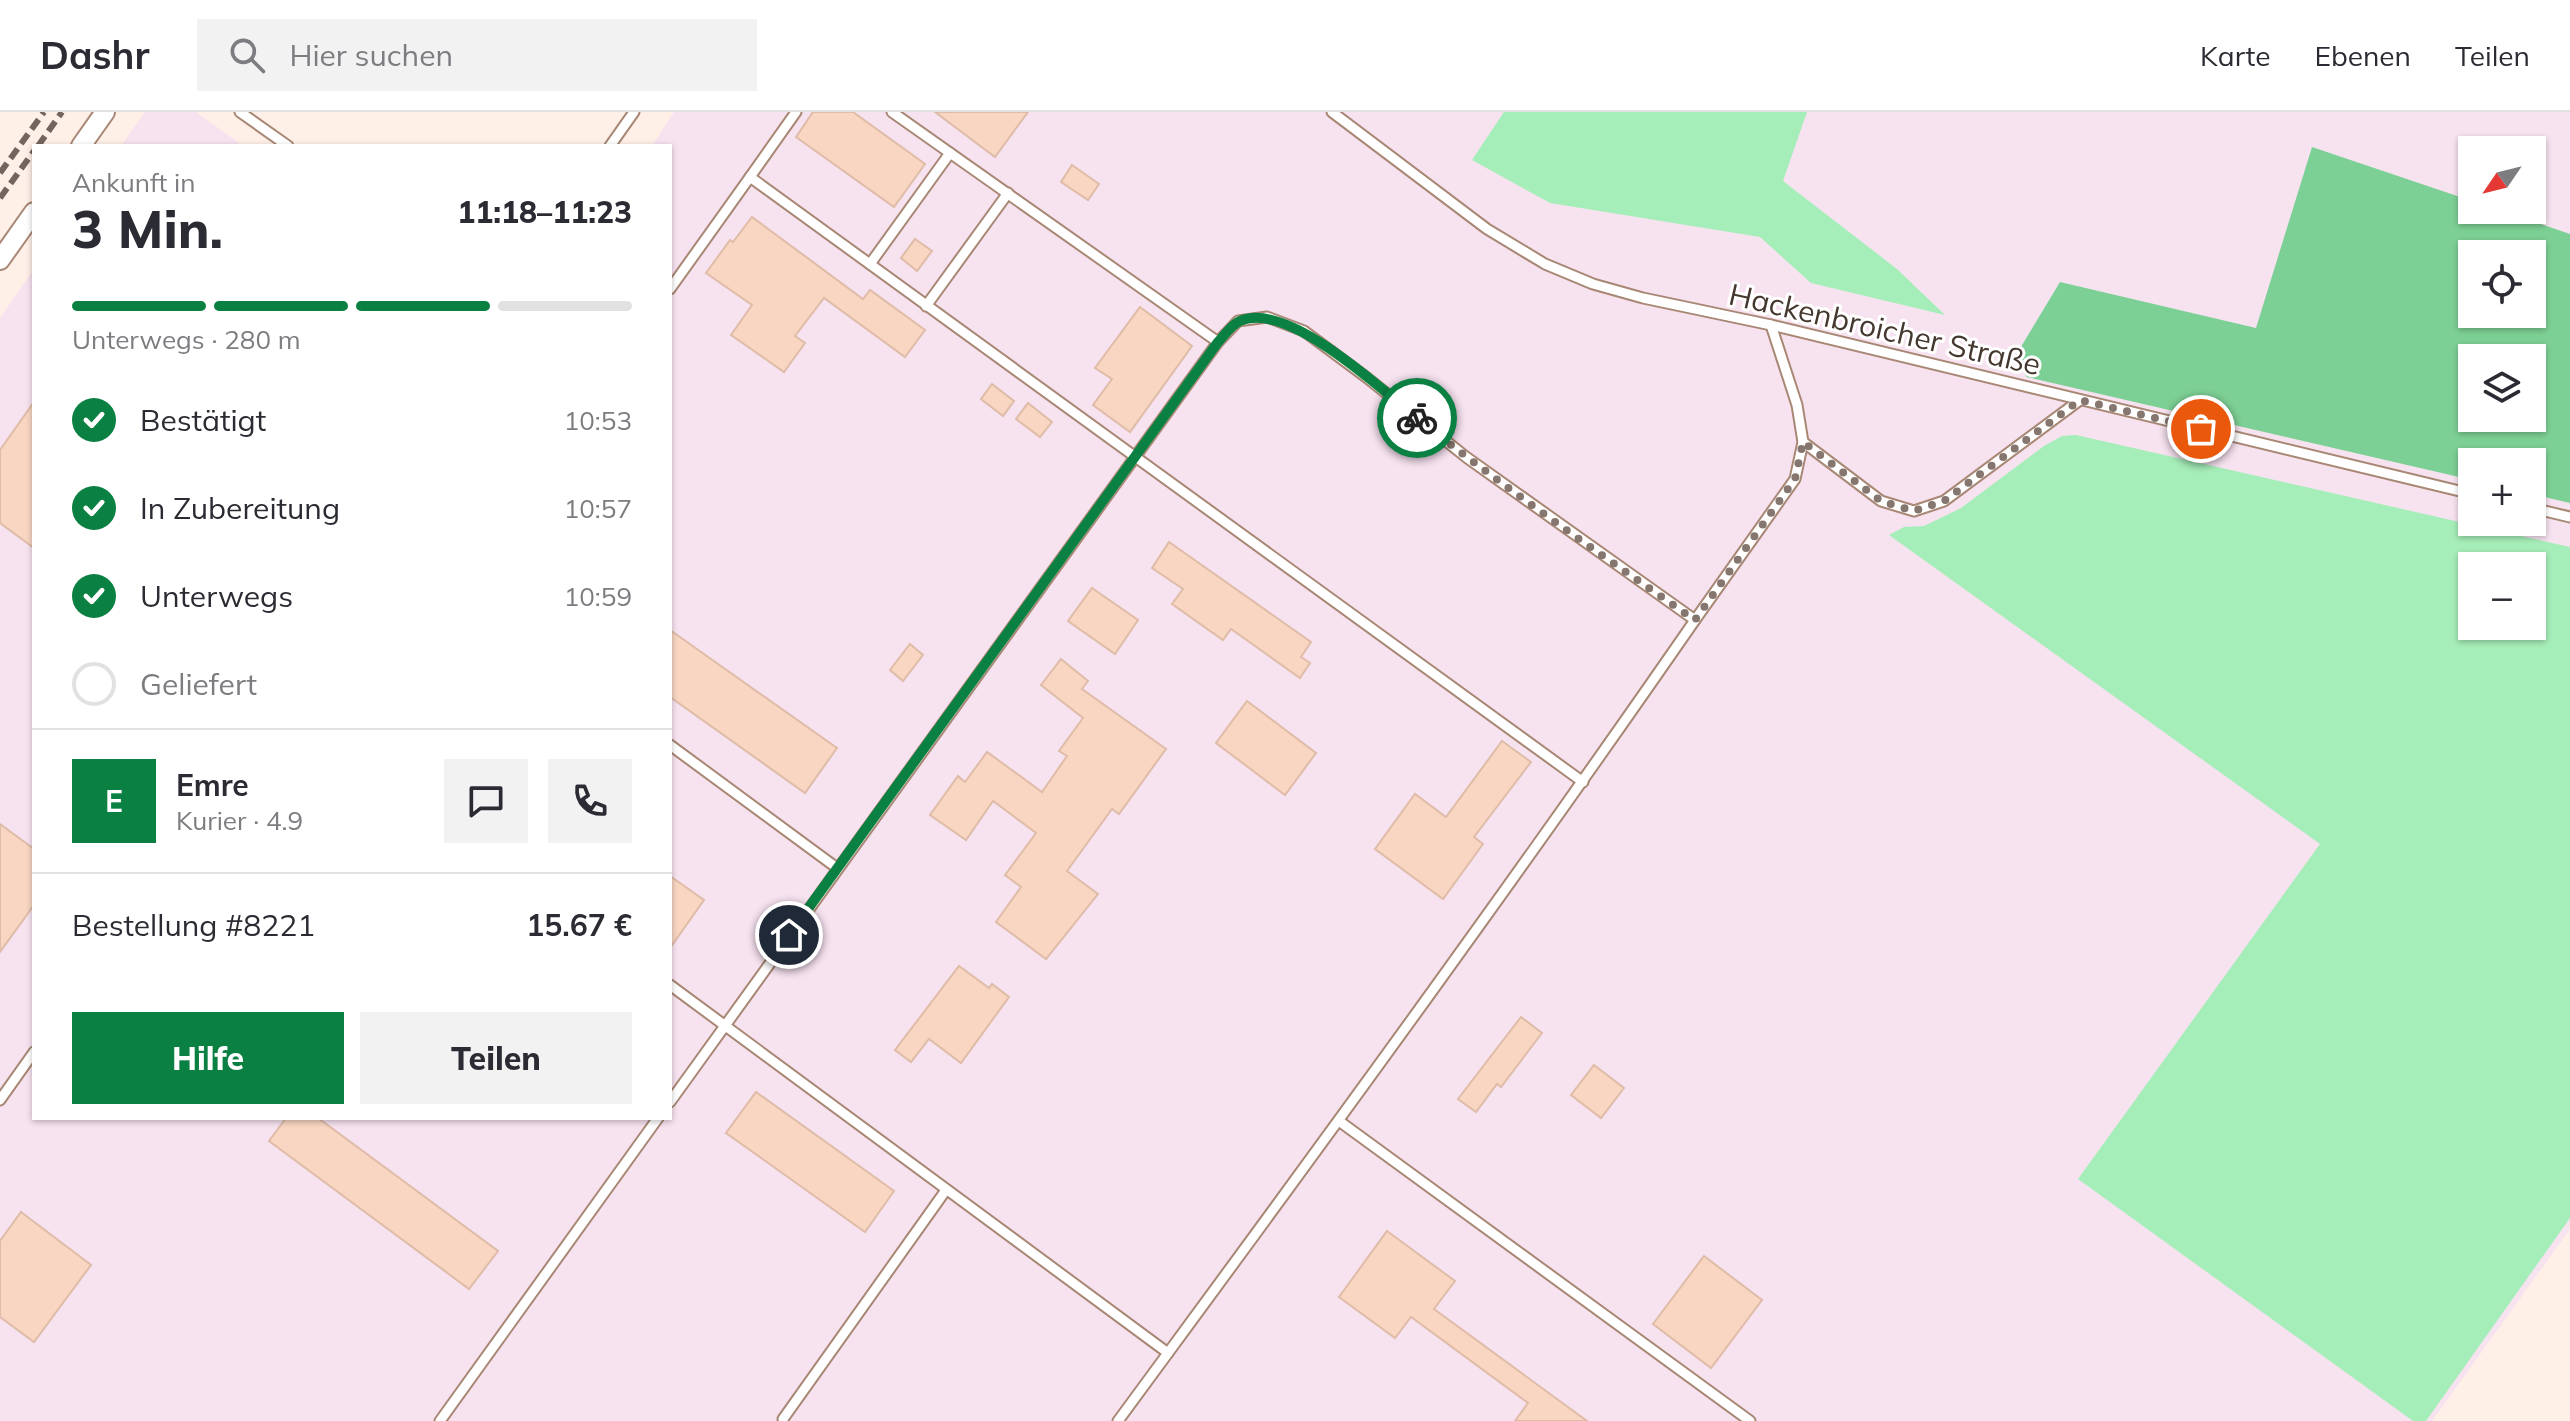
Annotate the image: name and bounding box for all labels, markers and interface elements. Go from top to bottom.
search box [197,19,757,91]
text: Dashr [40,31,149,79]
icon: search [225,33,269,77]
text: Hier suchen [289,36,453,74]
text: Karte [2200,38,2270,73]
text: Ebenen [2314,38,2411,73]
text: Teilen [2455,38,2530,73]
north arrow [2458,136,2546,224]
map controls [2458,136,2546,640]
text: Ankunft in [72,166,195,199]
text: 11:18–11:23 [457,193,632,231]
text: 3 Min. [72,196,223,261]
button: locate [2458,240,2546,328]
street label: Hackenbroicher Straße [1726,275,2044,383]
text: Unterwegs · 280 m [72,323,301,356]
button: layers [2458,344,2546,432]
courier [1377,378,1457,458]
pin [2167,395,2235,463]
icon: bike [1395,396,1439,440]
icon: check [72,398,116,442]
text: Bestätigt [140,401,266,439]
text: 10:53 [564,404,632,437]
icon: bag [2179,407,2223,451]
button: + [2458,448,2546,536]
icon: check [72,486,116,530]
text: In Zubereitung [140,489,340,527]
text: 10:57 [564,492,632,525]
button: − [2458,552,2546,640]
icon: check [72,574,116,618]
text: Unterwegs [140,577,293,615]
text: 10:59 [564,580,632,613]
text: Geliefert [140,665,257,703]
button: chat [444,759,528,843]
button: phone [548,759,632,843]
text: Emre [176,766,249,804]
text: E [105,782,123,820]
text: Kurier · 4.9 [176,804,303,837]
pin [755,901,823,969]
text: Bestellung #8221 [72,906,315,944]
text: 15.67 € [526,906,632,944]
icon: home [767,913,811,957]
button: Hilfe [72,1012,344,1104]
button: Teilen [360,1012,632,1104]

